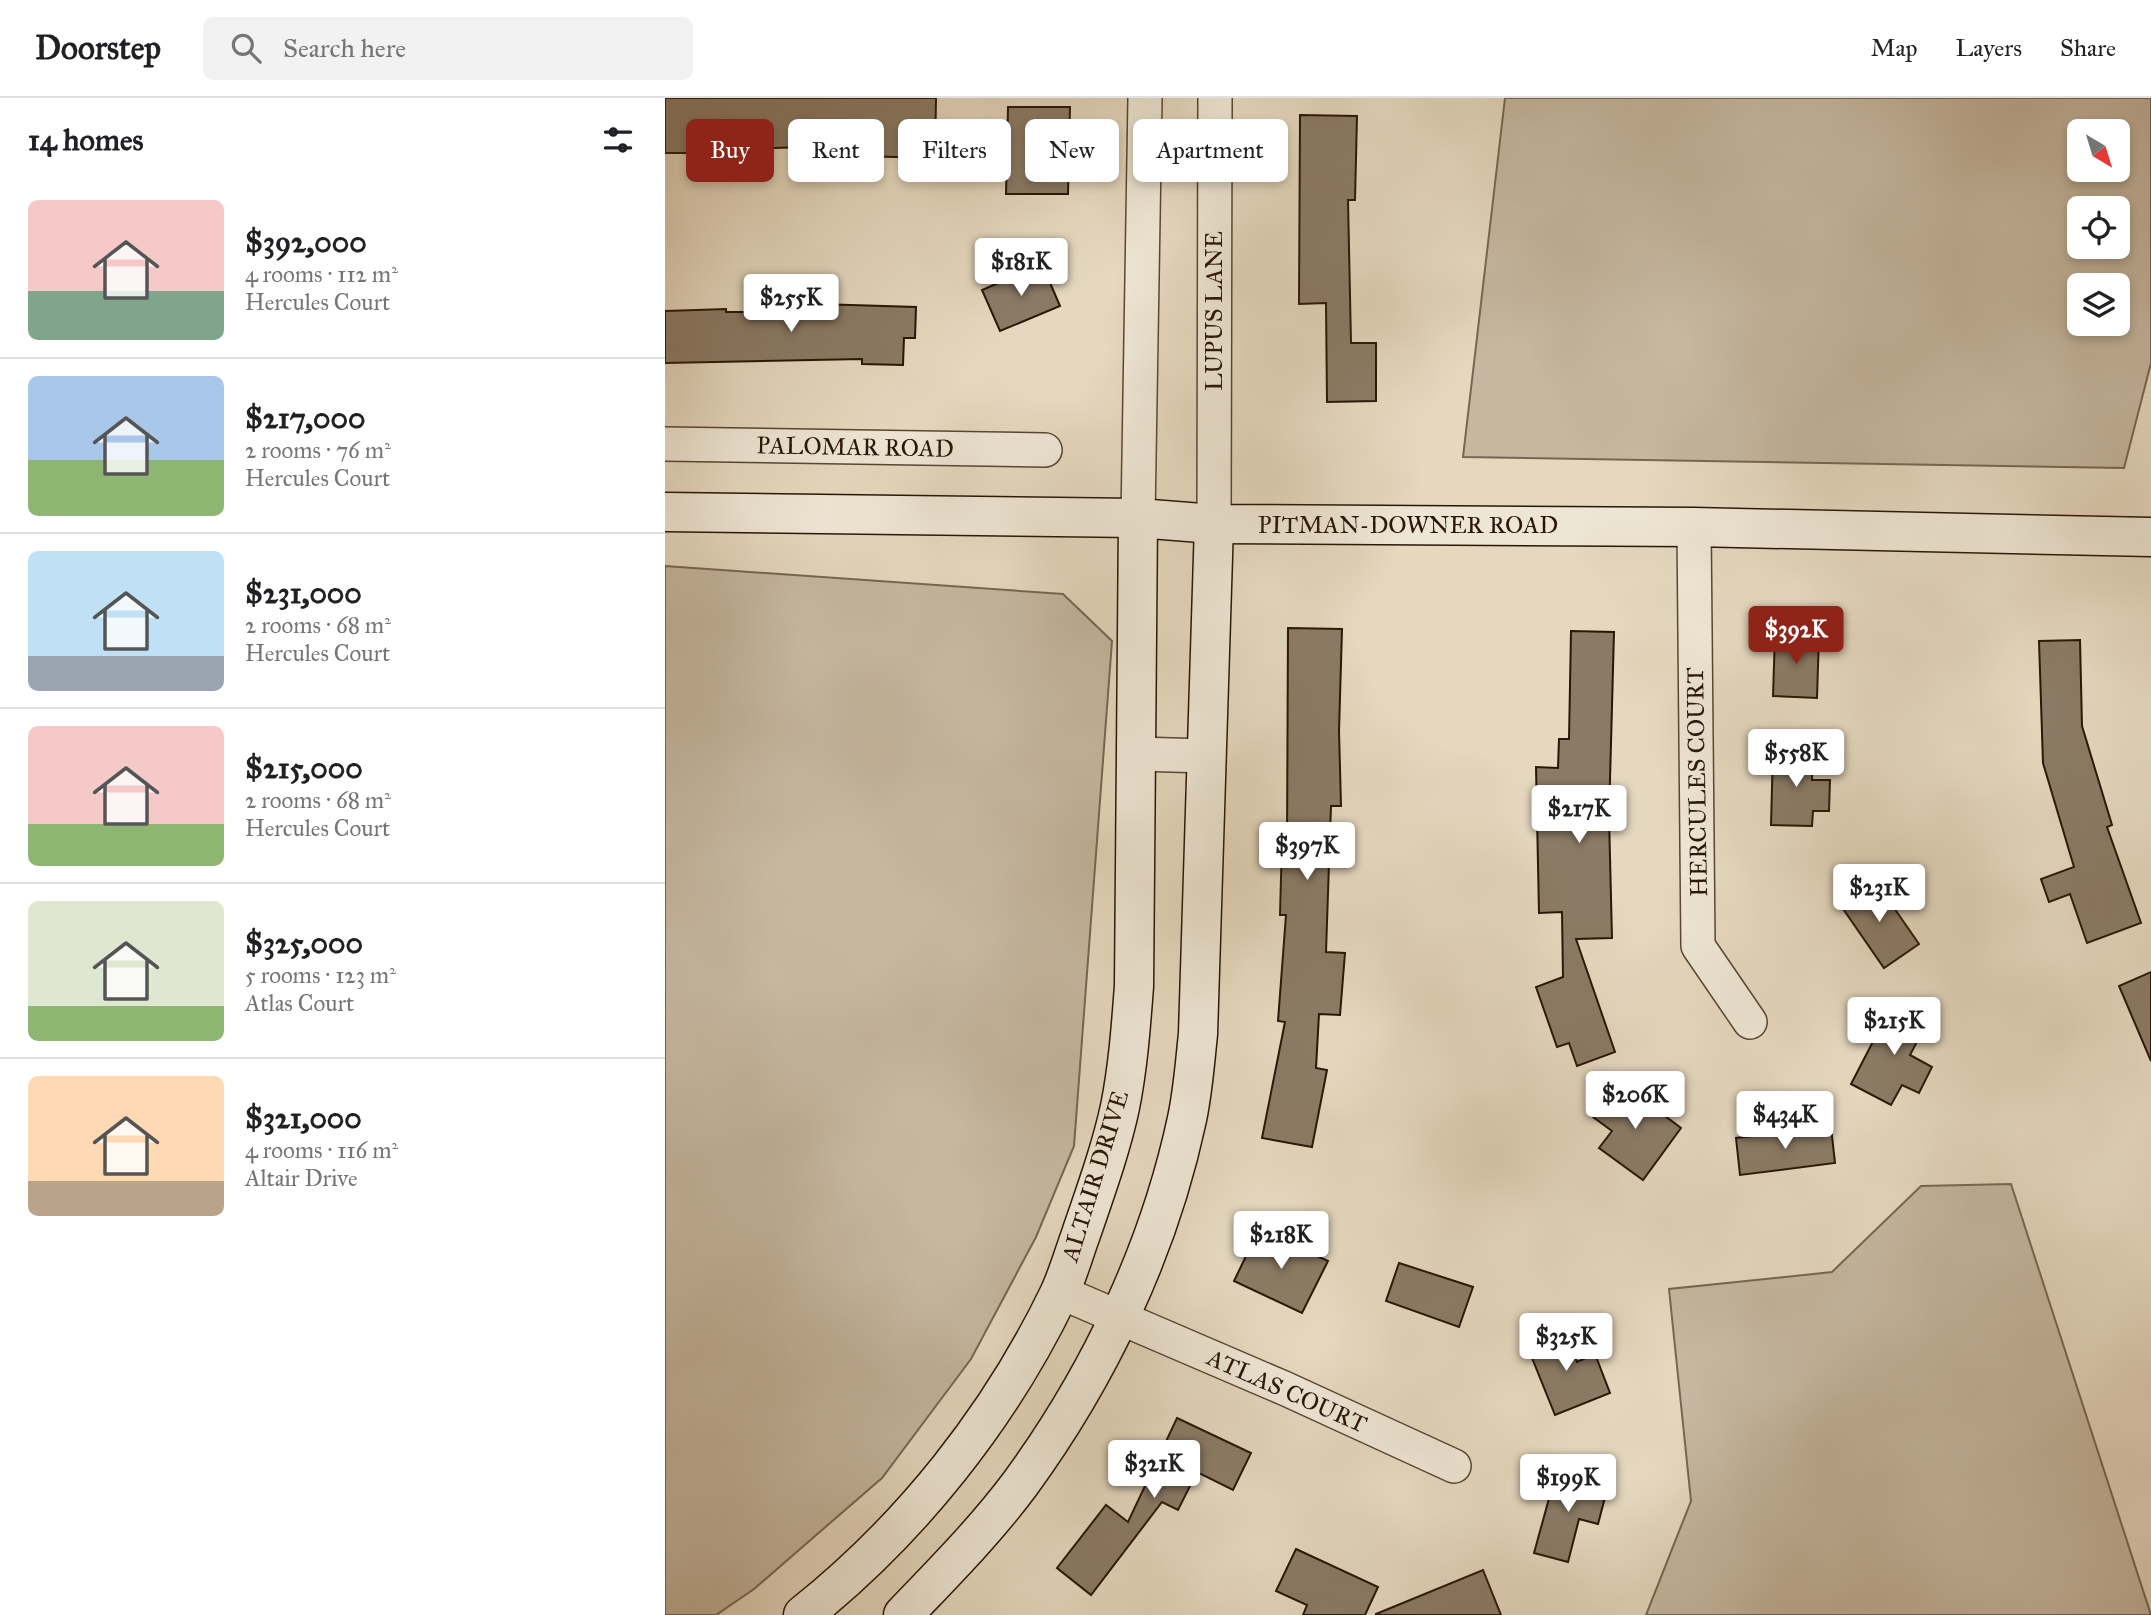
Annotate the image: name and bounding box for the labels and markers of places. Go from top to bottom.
pin: $181K [972,238,1070,298]
pin: $255K [742,274,840,334]
pin: $392K [1747,606,1845,666]
pin: $558K [1747,730,1845,789]
pin: $217K [1530,786,1628,845]
pin: $397K [1258,822,1356,882]
pin: $231K [1830,864,1928,924]
pin: $215K [1845,998,1943,1057]
pin: $206K [1586,1072,1684,1131]
pin: $434K [1736,1091,1834,1151]
pin: $218K [1232,1212,1330,1271]
pin: $325K [1517,1314,1615,1373]
pin: $321K [1105,1440,1203,1500]
pin: $199K [1519,1454,1617,1514]

